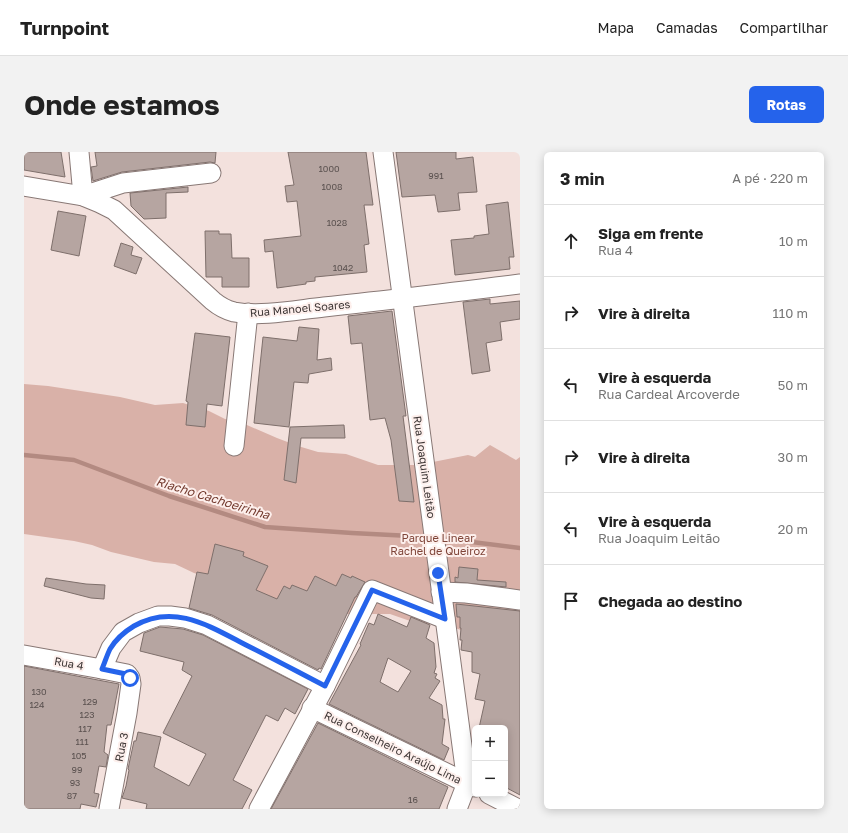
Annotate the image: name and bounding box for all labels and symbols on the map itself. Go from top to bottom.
house number: 1000 [318,163,340,174]
house number: 991 [428,170,444,181]
house number: 1008 [321,181,343,192]
house number: 1028 [327,217,347,228]
house number: 1042 [333,262,353,273]
street label: Rua Manoel Soares [249,297,351,319]
street label: Rua Joaquim Leitão [411,415,439,519]
water label: Riacho Cachoeirinha [154,474,273,523]
park label: Parque Linear Rachel de Queiroz [390,531,486,557]
route end [429,564,447,582]
street label: Rua 4 [53,654,85,672]
route start [121,669,139,687]
house number: 130 [31,686,47,697]
house number: 129 [82,696,98,707]
house number: 124 [29,699,45,710]
street label: Rua Conselheiro Araújo Lima [322,708,464,786]
house number: 123 [80,709,94,720]
house number: 117 [78,723,92,734]
street label: Rua 3 [112,731,130,763]
house number: 111 [75,736,89,747]
house number: 105 [71,750,87,761]
house number: 99 [72,764,82,775]
house number: 93 [70,777,80,788]
house number: 87 [67,790,77,801]
house number: 16 [408,794,418,805]

